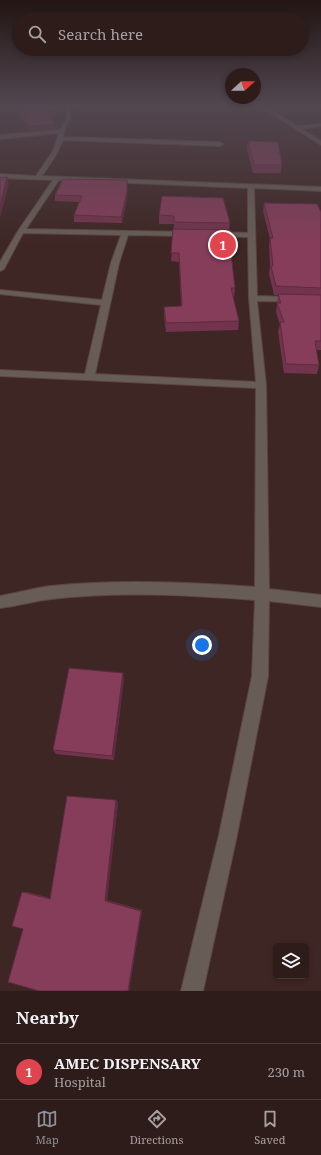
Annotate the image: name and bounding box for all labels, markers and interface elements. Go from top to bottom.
search box [12,12,309,56]
icon: search [26,23,48,45]
text: Search here [58,24,143,44]
north arrow [225,68,261,104]
pin: 1 [210,230,236,260]
your location [192,635,212,655]
map controls [273,943,309,979]
button: layers [273,943,309,979]
text: Nearby [16,1006,79,1029]
text: AMEC DISPENSARY [54,1053,201,1073]
text: 1 [25,1063,33,1081]
text: 230 m [268,1063,305,1081]
text: Hospital [54,1073,106,1091]
tab: Map [35,1108,59,1147]
tab: Directions [130,1108,183,1147]
tab: Saved [254,1108,286,1147]

